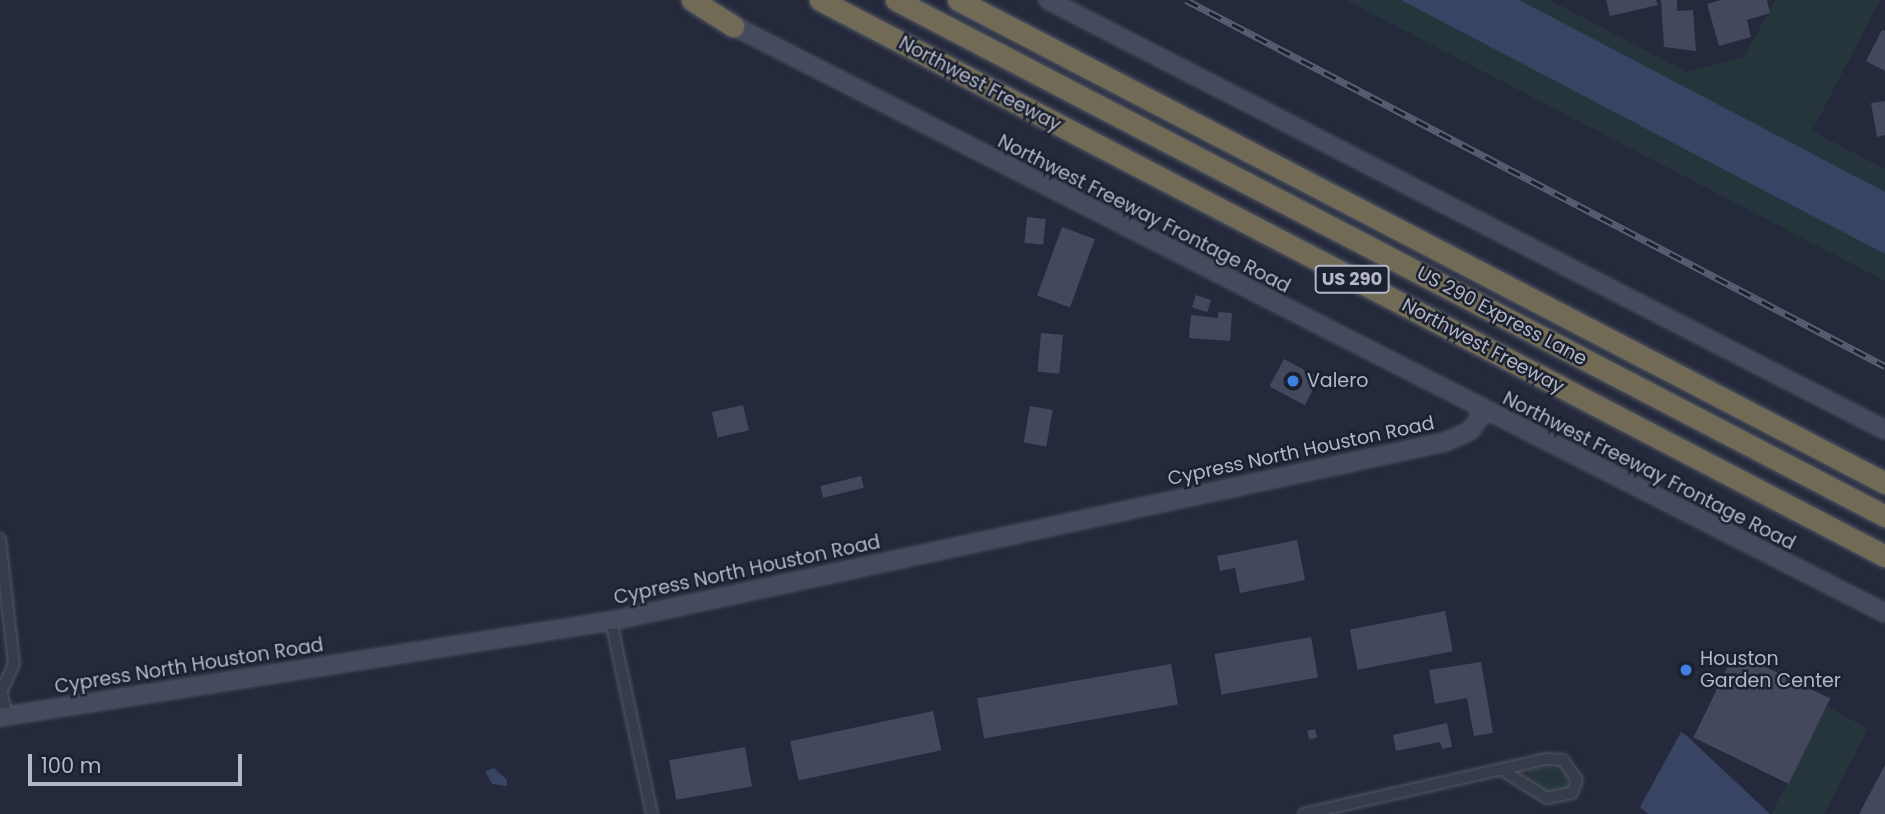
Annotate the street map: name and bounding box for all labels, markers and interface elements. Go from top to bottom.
street label: Northwest Freeway [895,32,1065,136]
street label: Northwest Freeway Frontage Road [994,130,1294,298]
street label: US 290 Express Lane [1413,261,1591,371]
road number: US 290 [1314,264,1390,293]
street label: Northwest Freeway [1398,294,1568,398]
place label: Valero [1307,370,1368,392]
marker: Valero [1285,373,1301,389]
street label: Northwest Freeway Frontage Road [1499,387,1799,555]
street label: Cypress North Houston Road [1166,412,1436,490]
street label: Cypress North Houston Road [612,531,882,609]
street label: Cypress North Houston Road [53,633,325,699]
place label: Houston Garden Center [1700,648,1841,692]
marker: Houston Garden Center [1678,662,1694,678]
scale bar [32,740,245,784]
text: 100 m [41,751,101,780]

